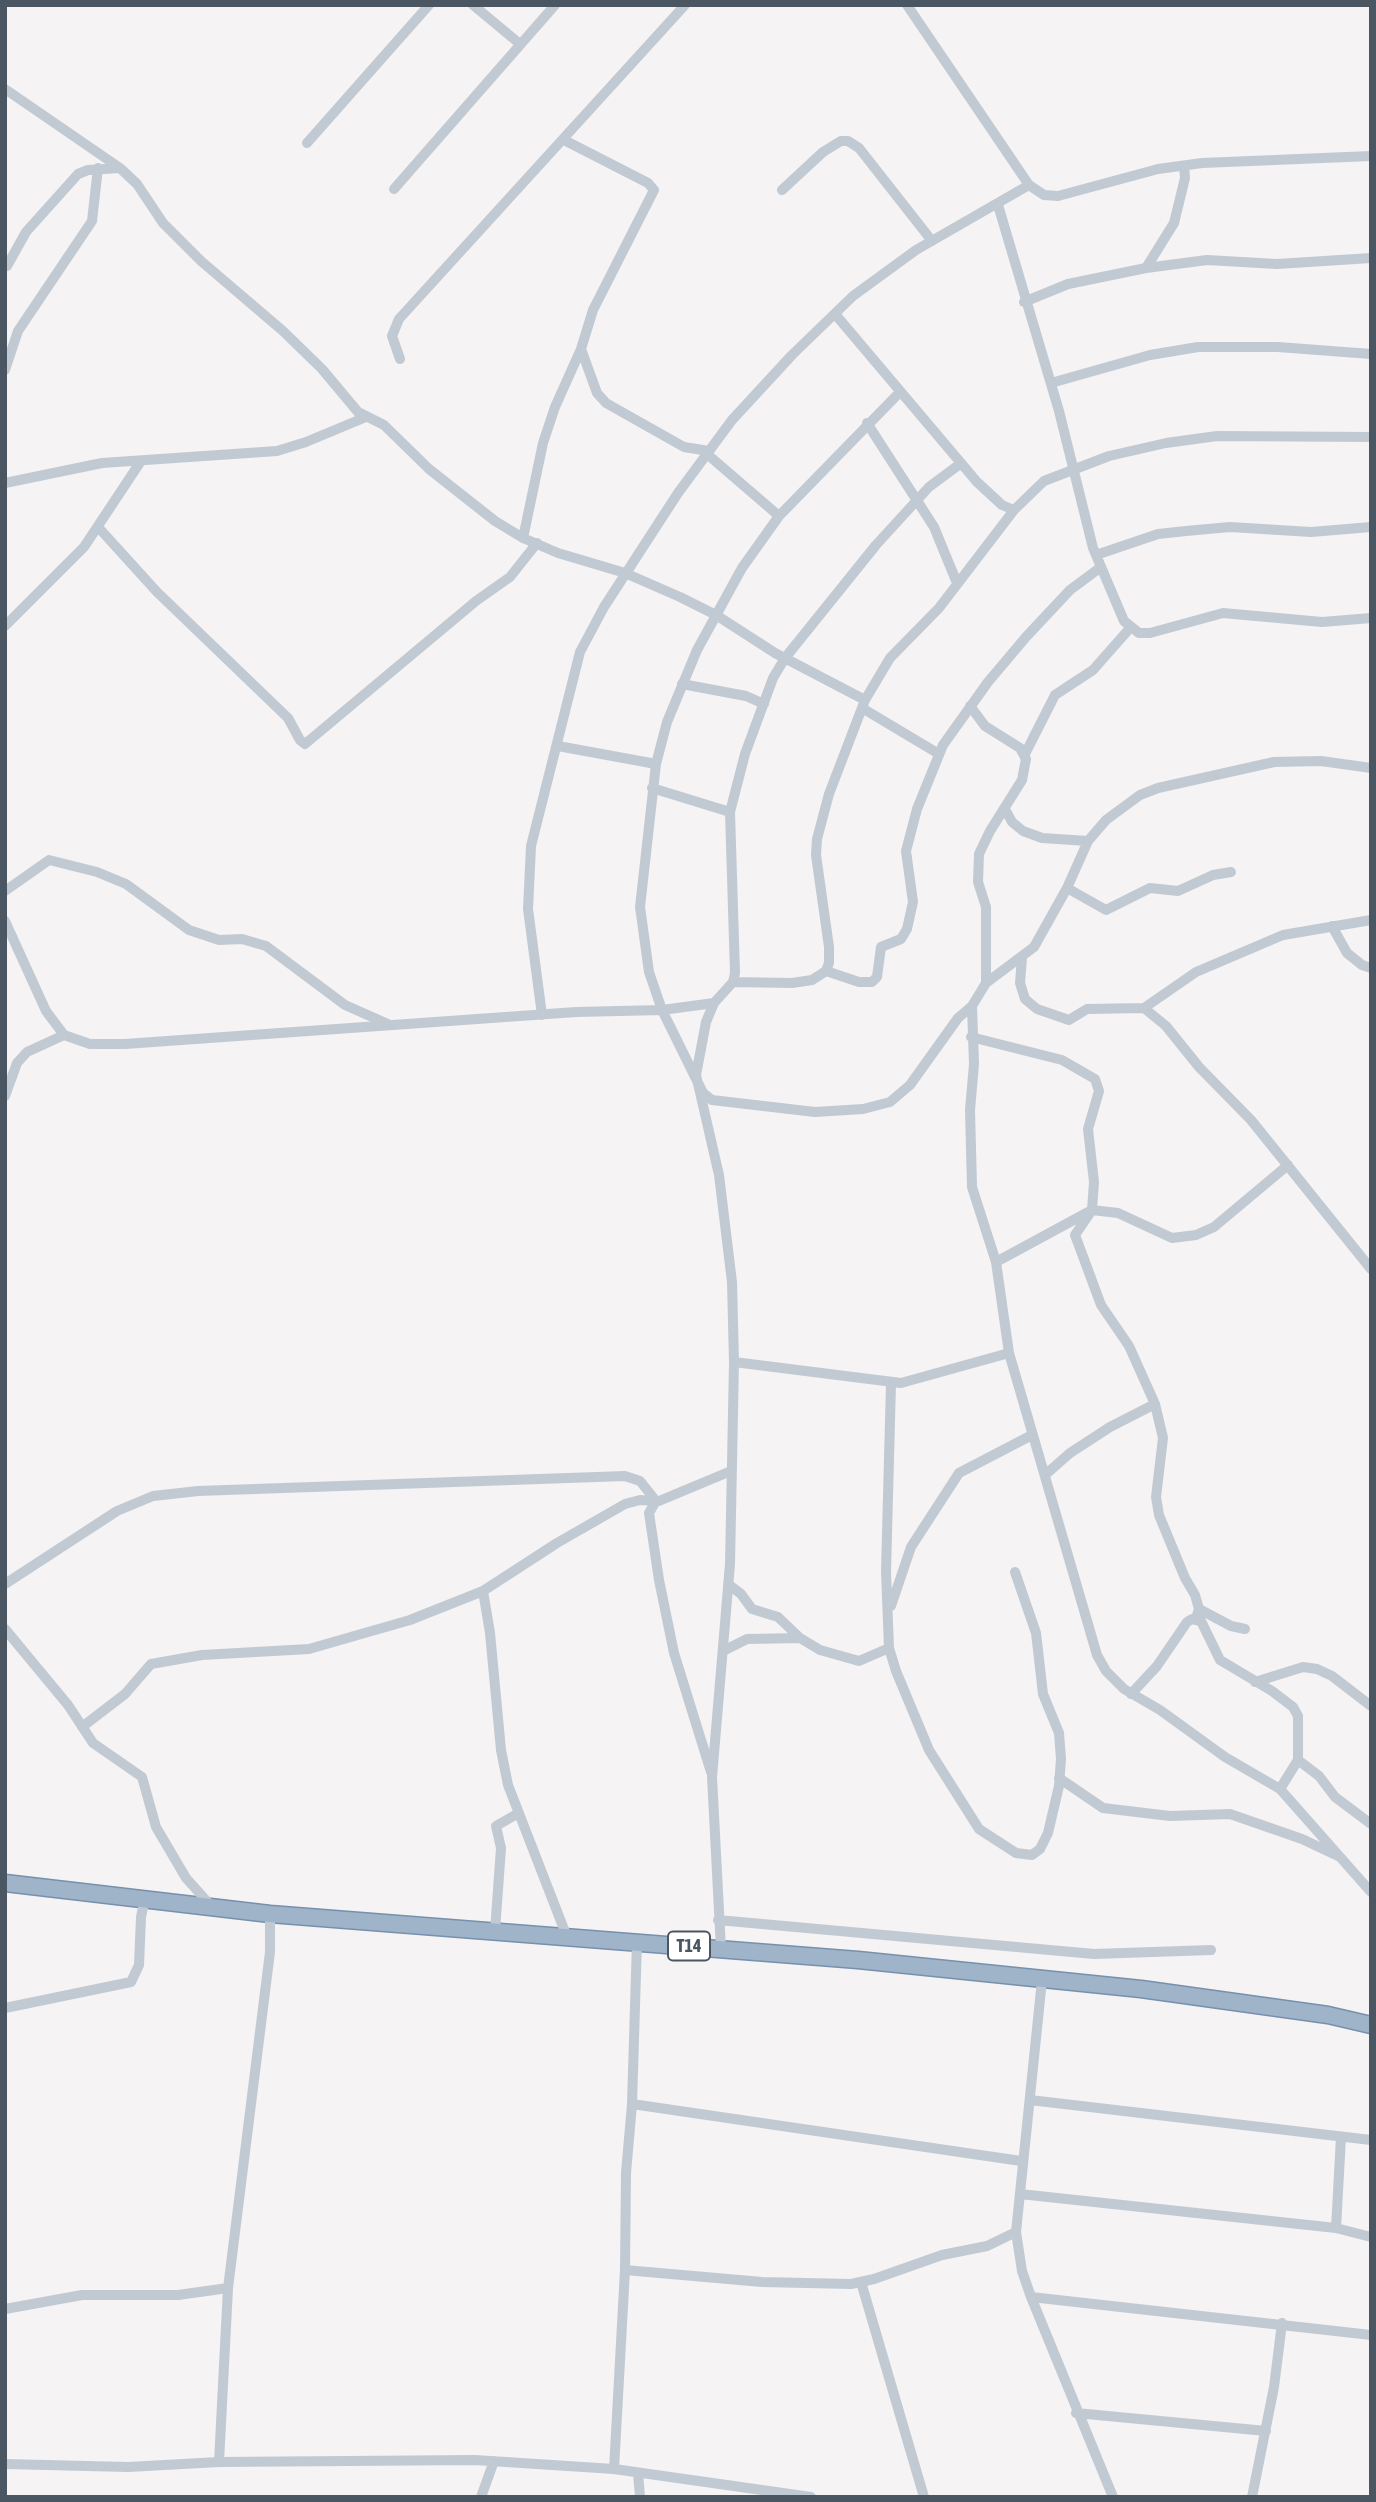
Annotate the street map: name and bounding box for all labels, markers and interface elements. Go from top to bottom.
road number: T14 [668,1932,710,1960]

